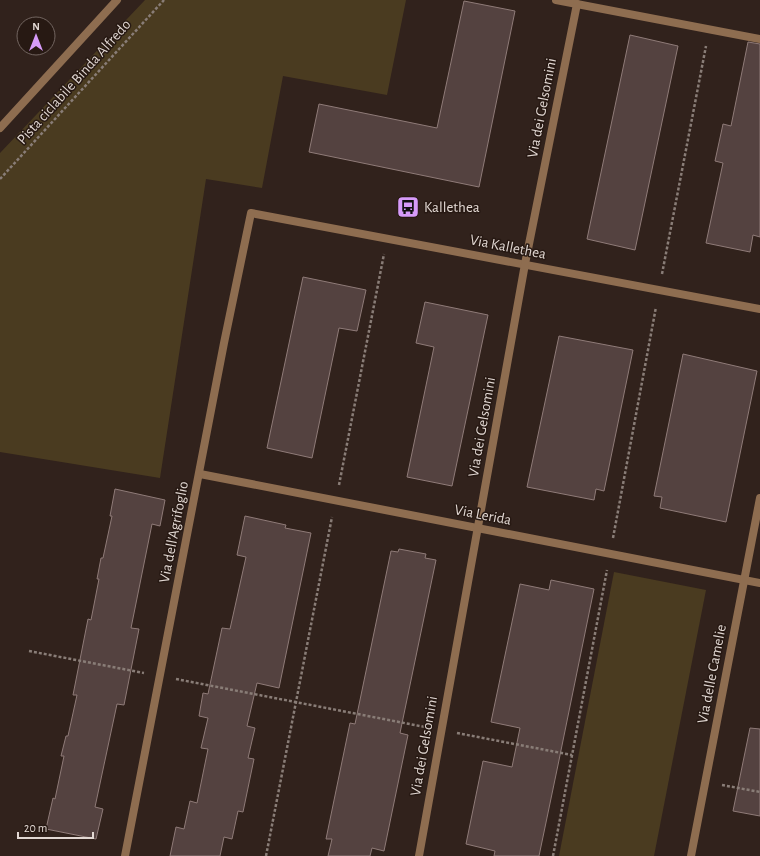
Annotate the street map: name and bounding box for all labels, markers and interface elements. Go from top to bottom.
north arrow [16,16,56,56]
street label: Pista ciclabile Binda Alfredo [14,17,134,147]
text: N [32,21,40,32]
street label: Via dei Gelsomini [525,57,559,159]
bus stop icon: Kallethea [395,194,421,220]
place label: Kallethea [424,200,480,215]
street label: Via Kallethea [469,232,547,262]
street label: Via dei Gelsomini [466,376,498,478]
street label: Via dell'Agrifoglio [157,480,191,584]
street label: Via Lerida [453,502,513,528]
street label: Via delle Camelie [695,623,729,725]
street label: Via dei Gelsomini [408,695,440,797]
scale bar [18,814,93,840]
text: 20 m [24,822,47,834]

